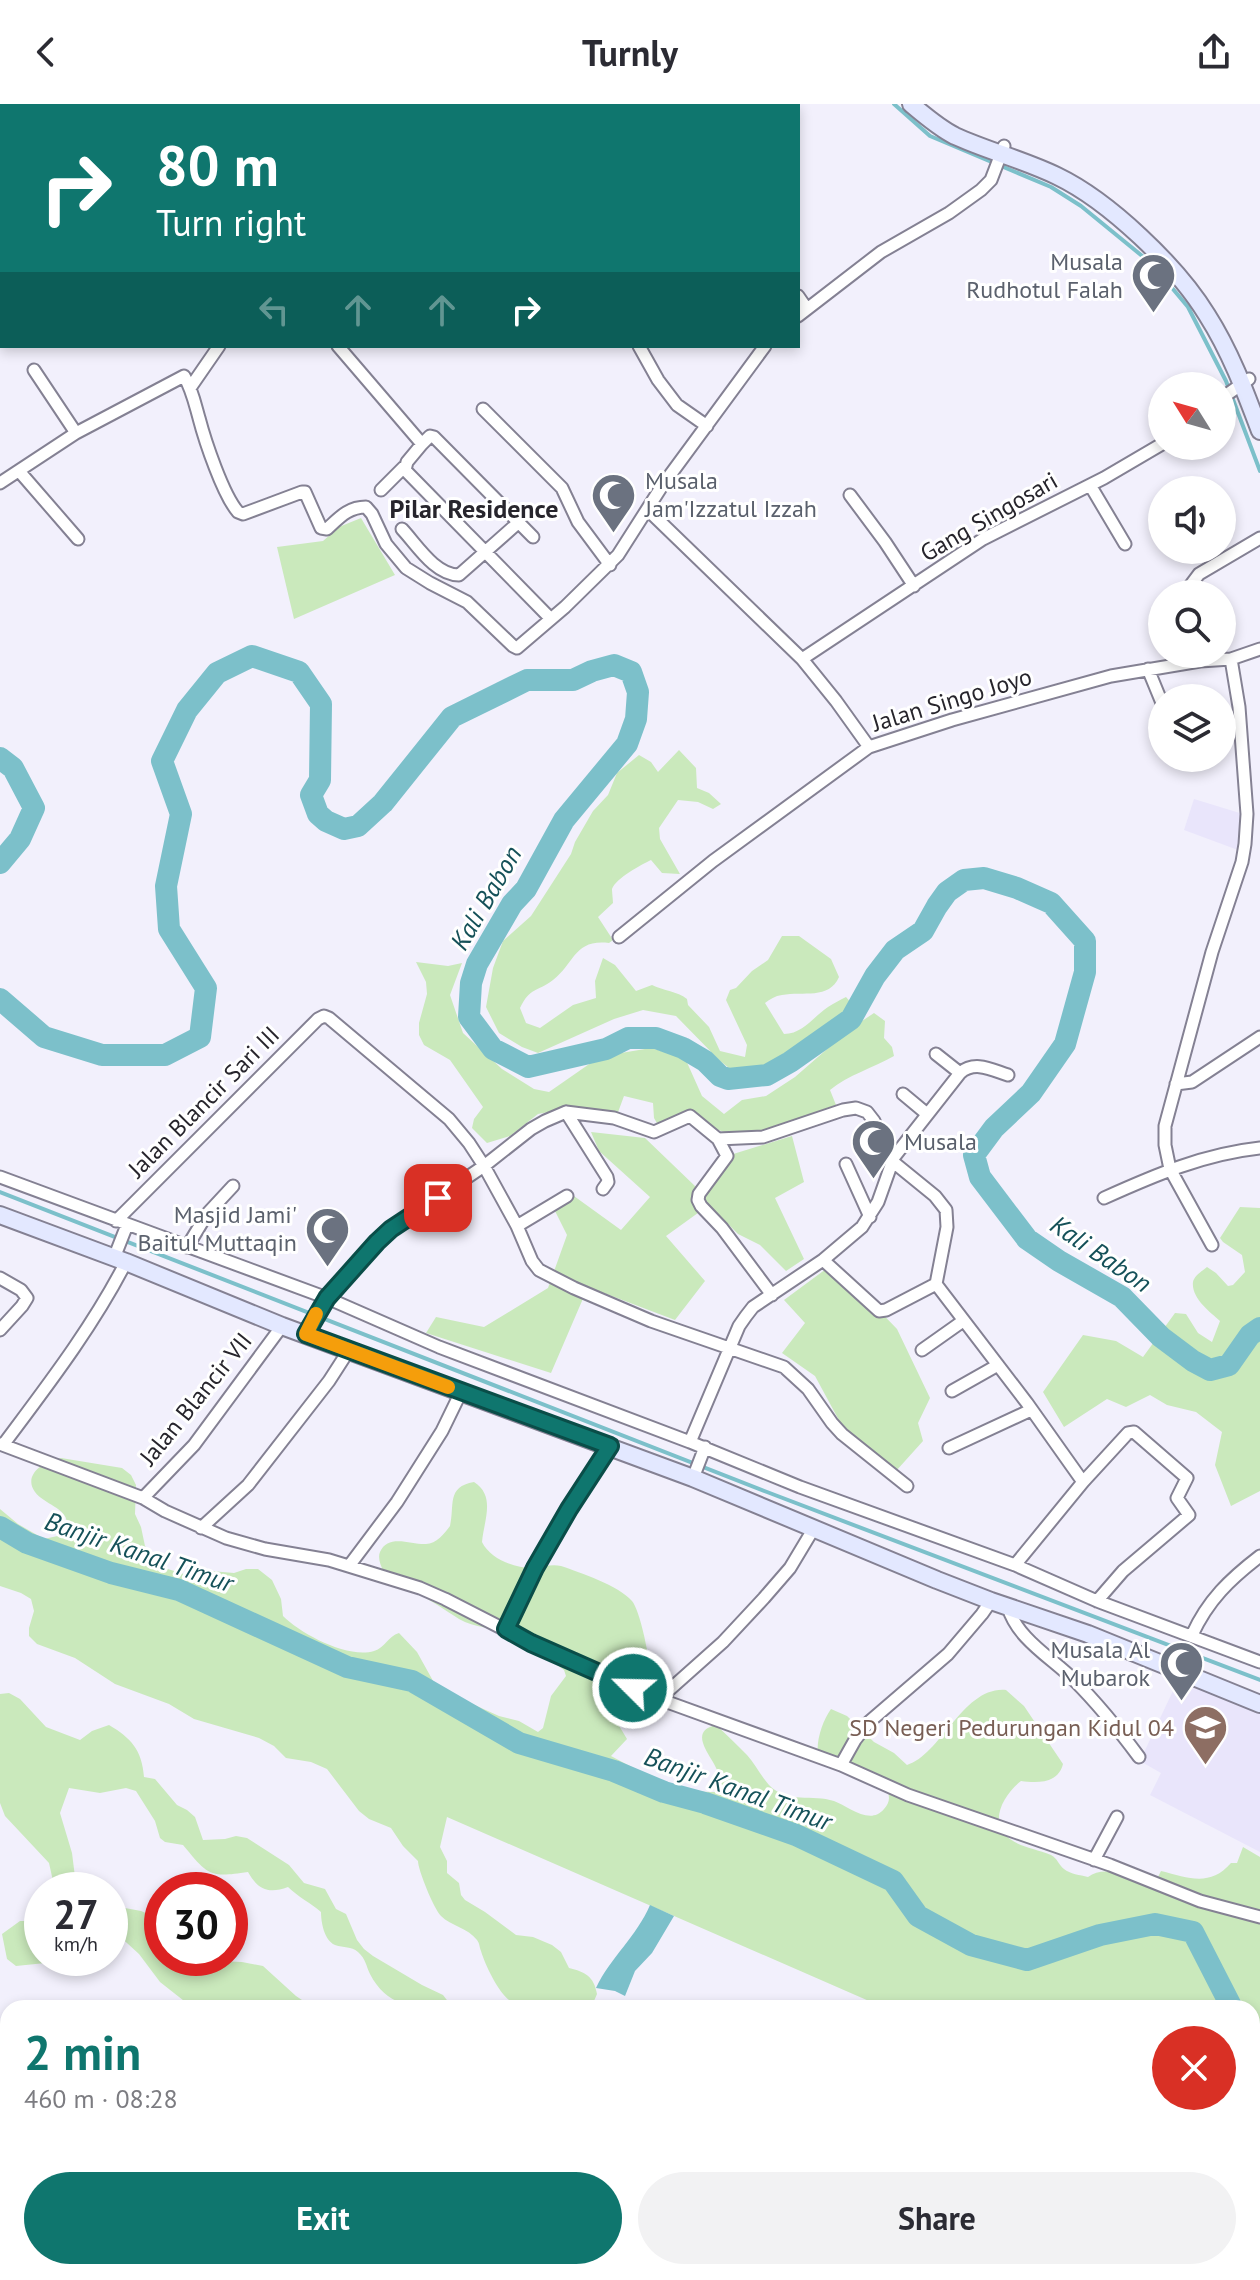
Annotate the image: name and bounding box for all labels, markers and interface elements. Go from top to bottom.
text: Turnly [582,29,678,76]
icon: back [24,30,68,74]
icon: share [1192,30,1236,74]
text: 80 m [156,129,279,201]
icon: right [24,136,128,240]
text: Turn right [156,199,306,246]
place label: Musala Rudhotul Falah [966,246,1123,305]
mosque icon: Musala Rudhotul Falah [1130,252,1178,315]
icon: left [252,288,296,332]
icon: ahead [336,288,380,332]
icon: ahead [420,288,464,332]
icon: right [504,288,548,332]
north arrow [1148,372,1236,460]
map controls [1148,372,1236,772]
place label: Musala Jam'Izzatul Izzah [644,465,817,524]
street label: Gang Singosari [914,465,1063,568]
mosque icon: Musala Jam'Izzatul Izzah [590,471,638,534]
button: sound [1148,476,1236,564]
district label: Pilar Residence [389,492,559,525]
button: search [1148,580,1236,668]
street label: Jalan Singo Joyo [867,661,1035,739]
button: layers [1148,684,1236,772]
water label: Kali Babon [443,840,529,956]
street label: Jalan Blancir Sari III [121,1019,286,1185]
mosque icon: Musala [849,1118,897,1181]
place label: Musala [904,1126,977,1157]
pin [404,1164,472,1232]
icon: arrive [416,1176,460,1220]
place label: Masjid Jami' Baitul Muttaqin [138,1199,297,1258]
mosque icon: Masjid Jami' Baitul Muttaqin [304,1205,352,1268]
water label: Kali Babon [1044,1208,1158,1299]
street label: Jalan Blancir VII [132,1326,259,1472]
water label: Banjir Kanal Timur [41,1504,239,1600]
place label: Musala Al Mubarok [1050,1634,1150,1693]
mosque icon: Musala Al Mubarok [1157,1640,1205,1703]
position arrow [591,1646,675,1730]
school or university icon: SD Negeri Pedurungan Kidul 04 [1181,1704,1229,1767]
place label: SD Negeri Pedurungan Kidul 04 [849,1712,1174,1743]
water label: Banjir Kanal Timur [640,1739,838,1838]
speed limit sign: 30 [144,1872,248,1976]
text: 27 [53,1888,99,1940]
text: km/h [54,1931,98,1957]
text: 2 min [24,2021,141,2083]
button: close [1152,2026,1236,2110]
text: 460 m · 08:28 [24,2082,178,2115]
button: Exit [24,2172,622,2264]
button: Share [638,2172,1236,2264]

